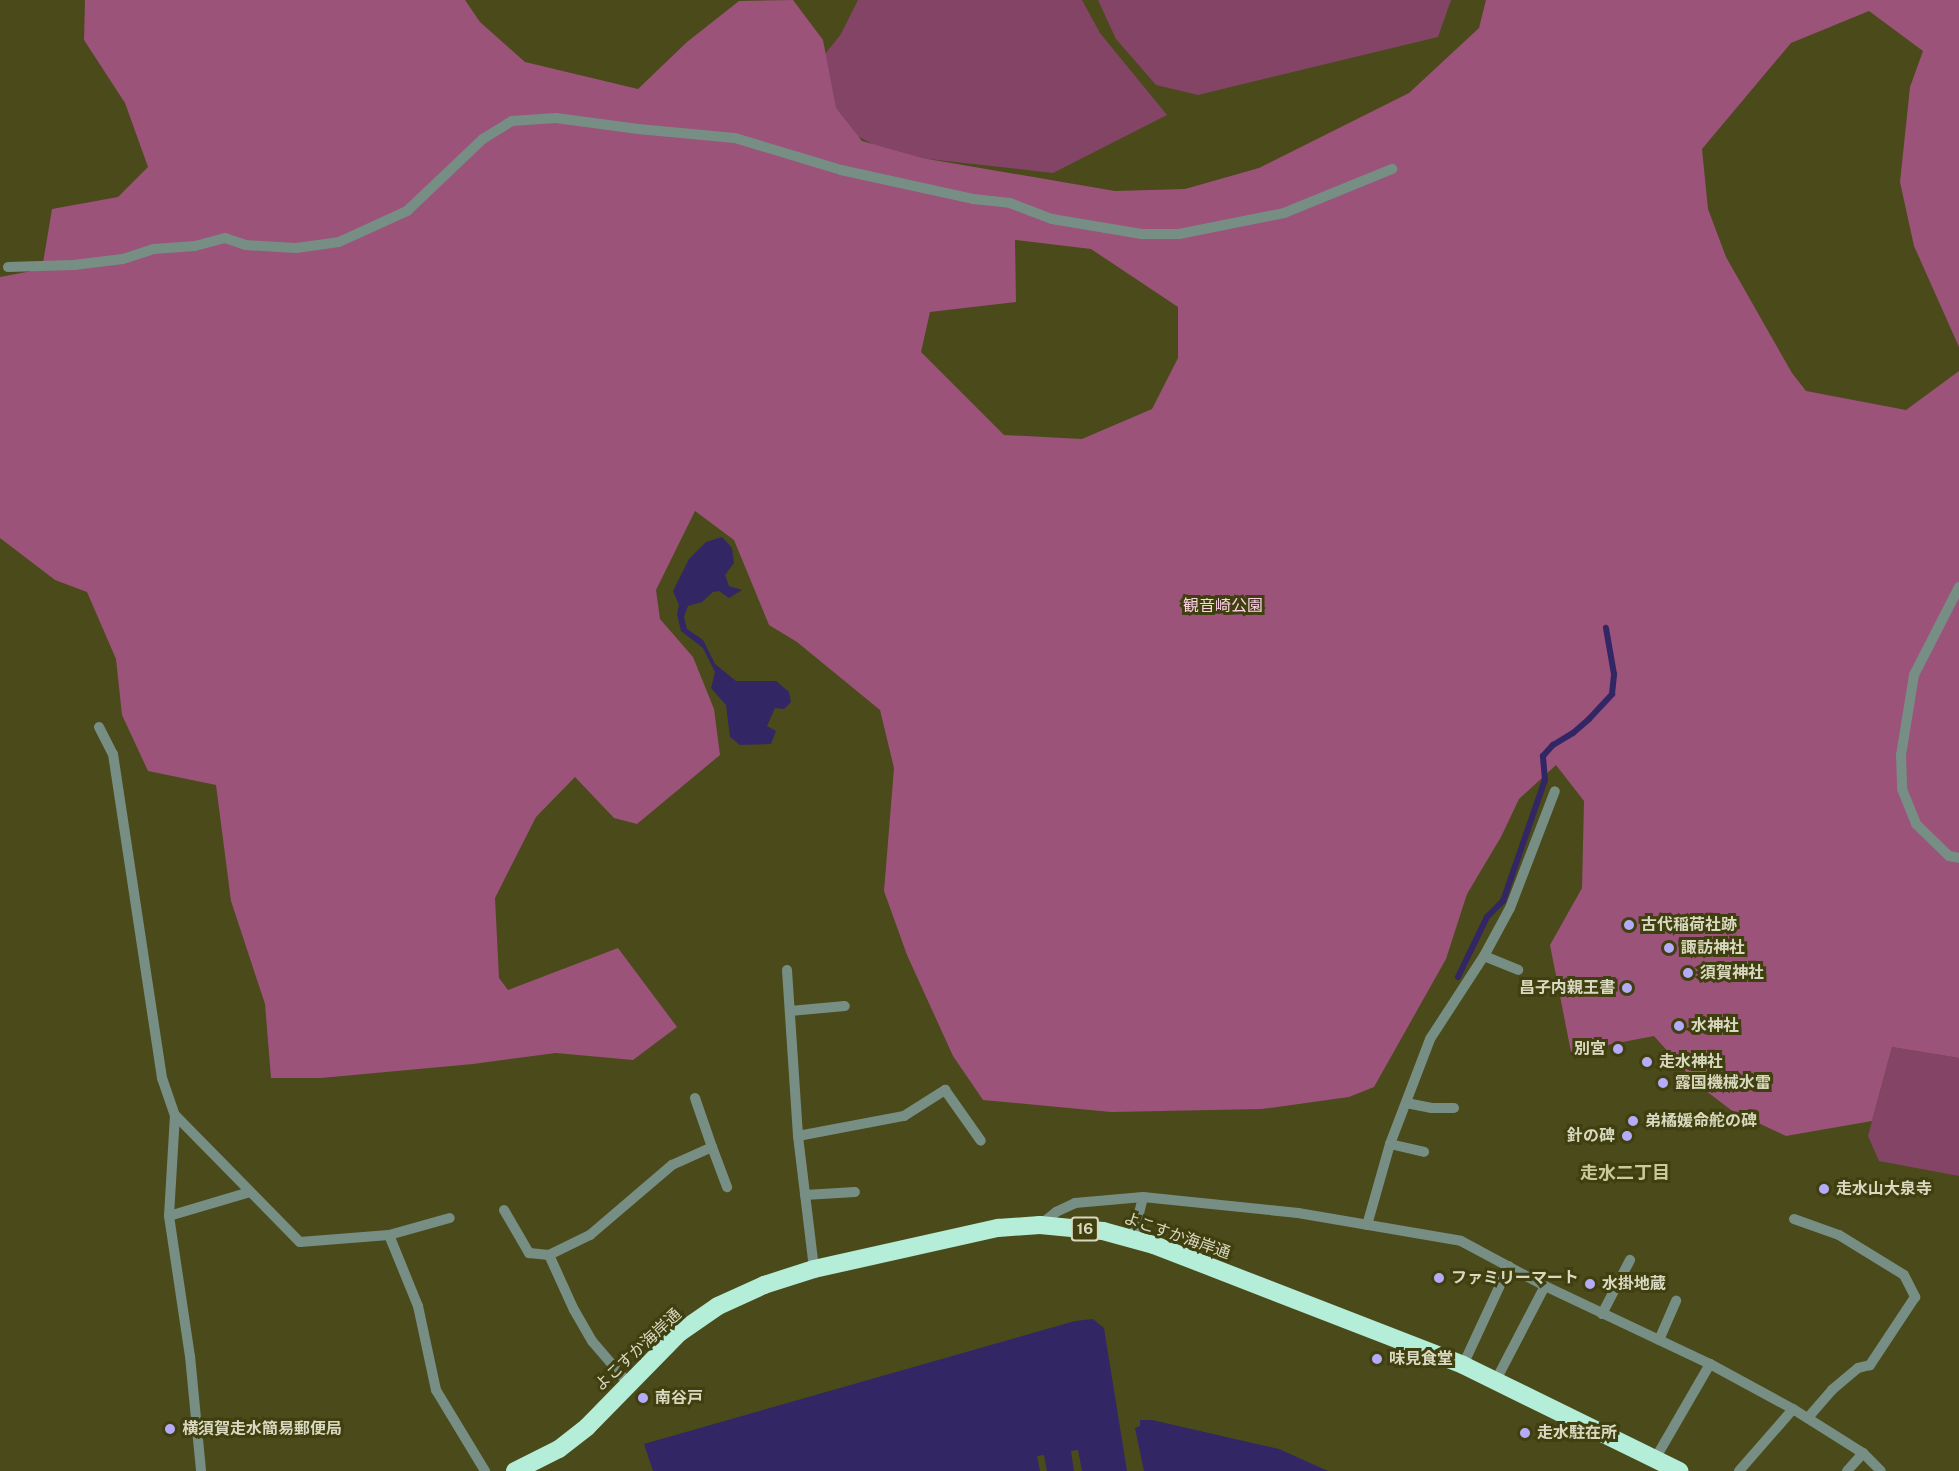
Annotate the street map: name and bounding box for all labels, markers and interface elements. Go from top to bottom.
park label: 観音崎公園 [1183,596,1263,616]
place label: 古代稲荷社跡 [1641,915,1737,935]
marker: 古代稲荷社跡 [1622,918,1636,932]
place label: 諏訪神社 [1681,938,1745,958]
marker: 諏訪神社 [1662,941,1676,955]
place label: 須賀神社 [1700,963,1764,983]
marker: 須賀神社 [1681,966,1695,980]
place label: 昌子内親王書 [1519,978,1615,998]
marker: 昌子内親王書 [1620,981,1634,995]
place label: 水神社 [1691,1016,1739,1036]
marker: 水神社 [1672,1019,1686,1033]
place label: 別宮 [1574,1039,1606,1059]
marker: 別宮 [1611,1042,1625,1056]
place label: 走水神社 [1659,1052,1723,1072]
marker: 走水神社 [1640,1055,1654,1069]
place label: 露国機械水雷 [1675,1073,1771,1093]
marker: 露国機械水雷 [1656,1076,1670,1090]
place label: 弟橘媛命舵の碑 [1645,1111,1757,1131]
marker: 弟橘媛命舵の碑 [1626,1114,1640,1128]
place label: 針の碑 [1567,1126,1615,1146]
marker: 針の碑 [1620,1129,1634,1143]
district label: 走水二丁目 [1580,1162,1670,1184]
place label: 走水山大泉寺 [1836,1179,1932,1199]
marker: 走水山大泉寺 [1817,1182,1831,1196]
street label: よこすか海岸通 [1121,1209,1233,1263]
road number: 16 [1070,1217,1100,1241]
place label: ファミリーマート [1451,1268,1579,1288]
marker: ファミリーマート [1432,1271,1446,1285]
place label: 水掛地蔵 [1602,1274,1666,1294]
marker: 水掛地蔵 [1583,1277,1597,1291]
street label: よこすか海岸通 [590,1305,686,1395]
place label: 味見食堂 [1389,1349,1453,1369]
marker: 味見食堂 [1370,1352,1384,1366]
place label: 南谷戸 [655,1388,703,1408]
marker: 南谷戸 [636,1391,650,1405]
place label: 横須賀走水簡易郵便局 [182,1419,342,1439]
marker: 横須賀走水簡易郵便局 [163,1422,177,1436]
place label: 走水駐在所 [1537,1423,1617,1443]
marker: 走水駐在所 [1518,1426,1532,1440]

